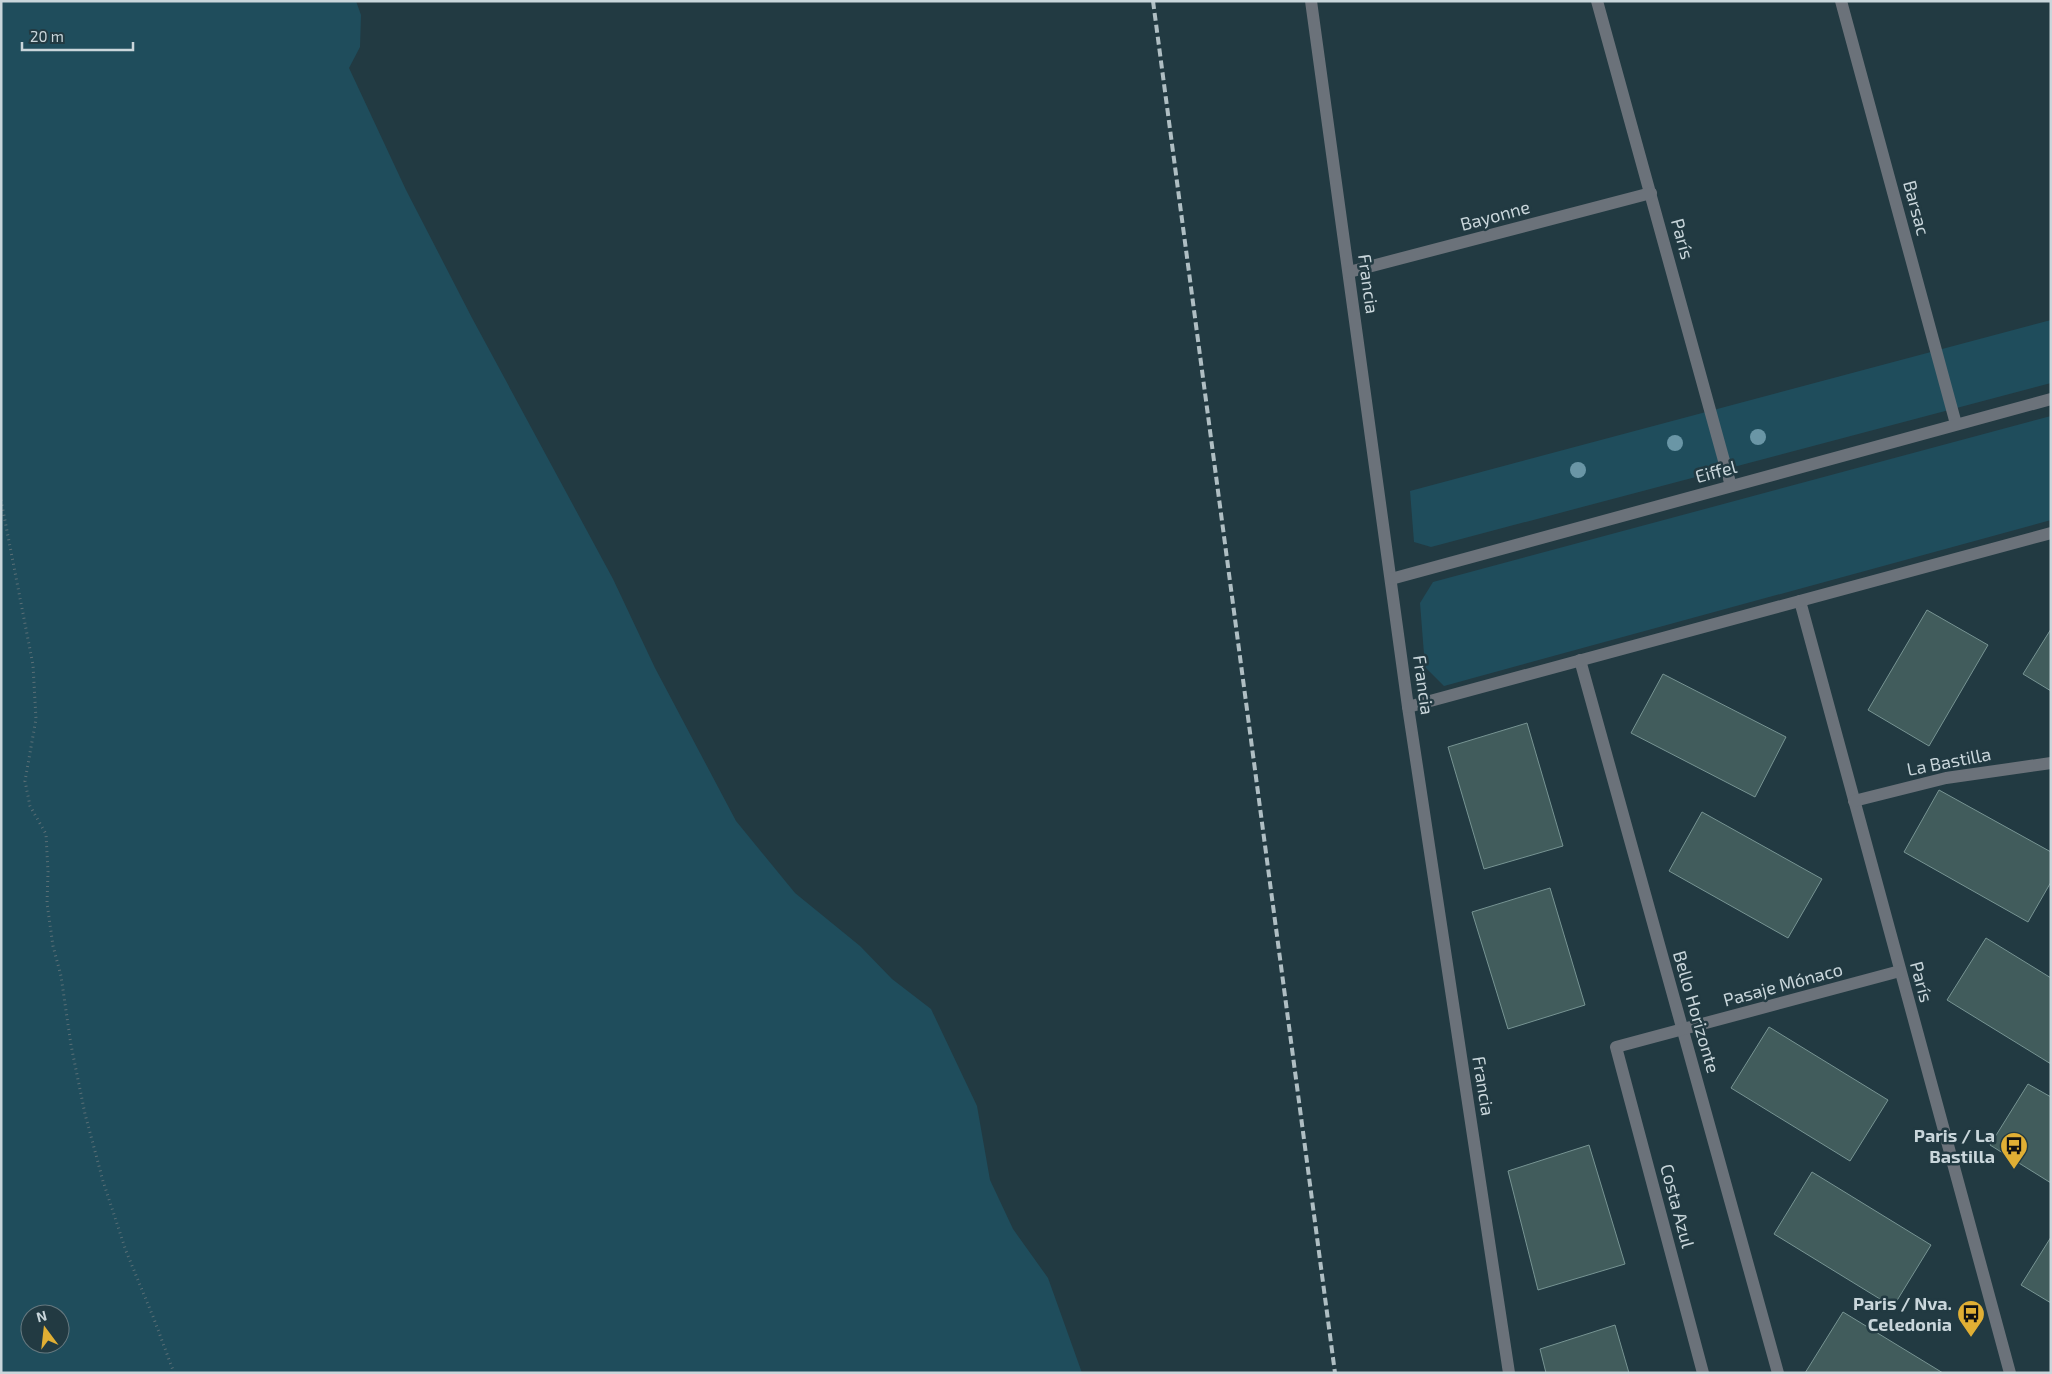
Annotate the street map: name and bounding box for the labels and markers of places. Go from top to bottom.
place label: Paris / La Bastilla [1914,1124,1995,1167]
bus stop icon: Paris / La Bastilla [1999,1131,2029,1170]
place label: Paris / Nva. Celedonia [1853,1292,1952,1335]
bus stop icon: Paris / Nva. Celedonia [1956,1299,1986,1338]

